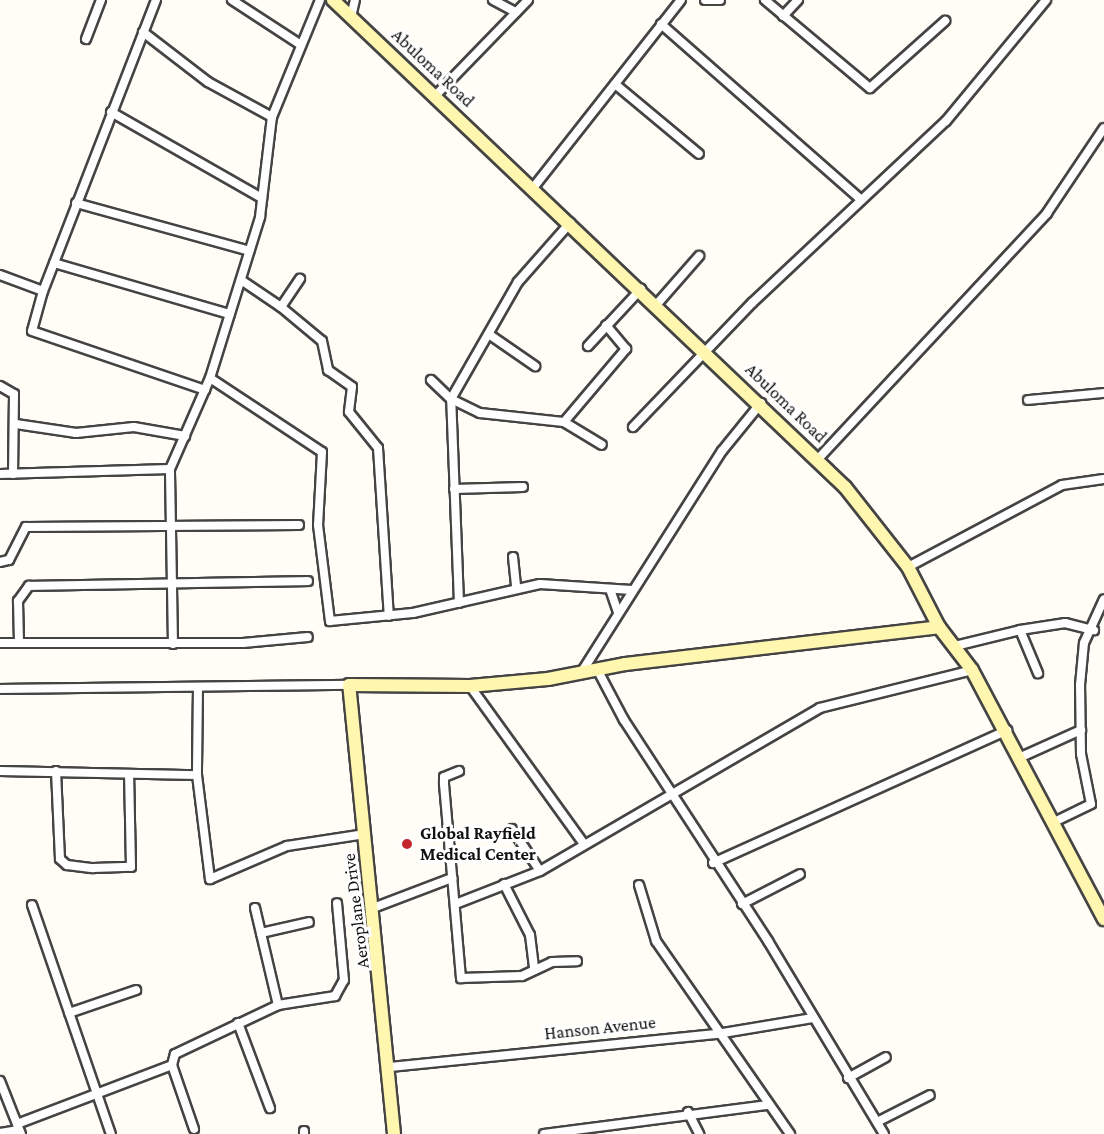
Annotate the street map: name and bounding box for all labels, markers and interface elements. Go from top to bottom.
street label: Abuloma Road [387,24,479,112]
street label: Abuloma Road [741,359,831,447]
place label: Global Rayfield Medical Center [420,823,536,866]
marker: Global Rayfield Medical Center [398,835,416,853]
street label: Aeroplane Drive [338,852,374,970]
street label: Hanson Avenue [543,1011,657,1045]

